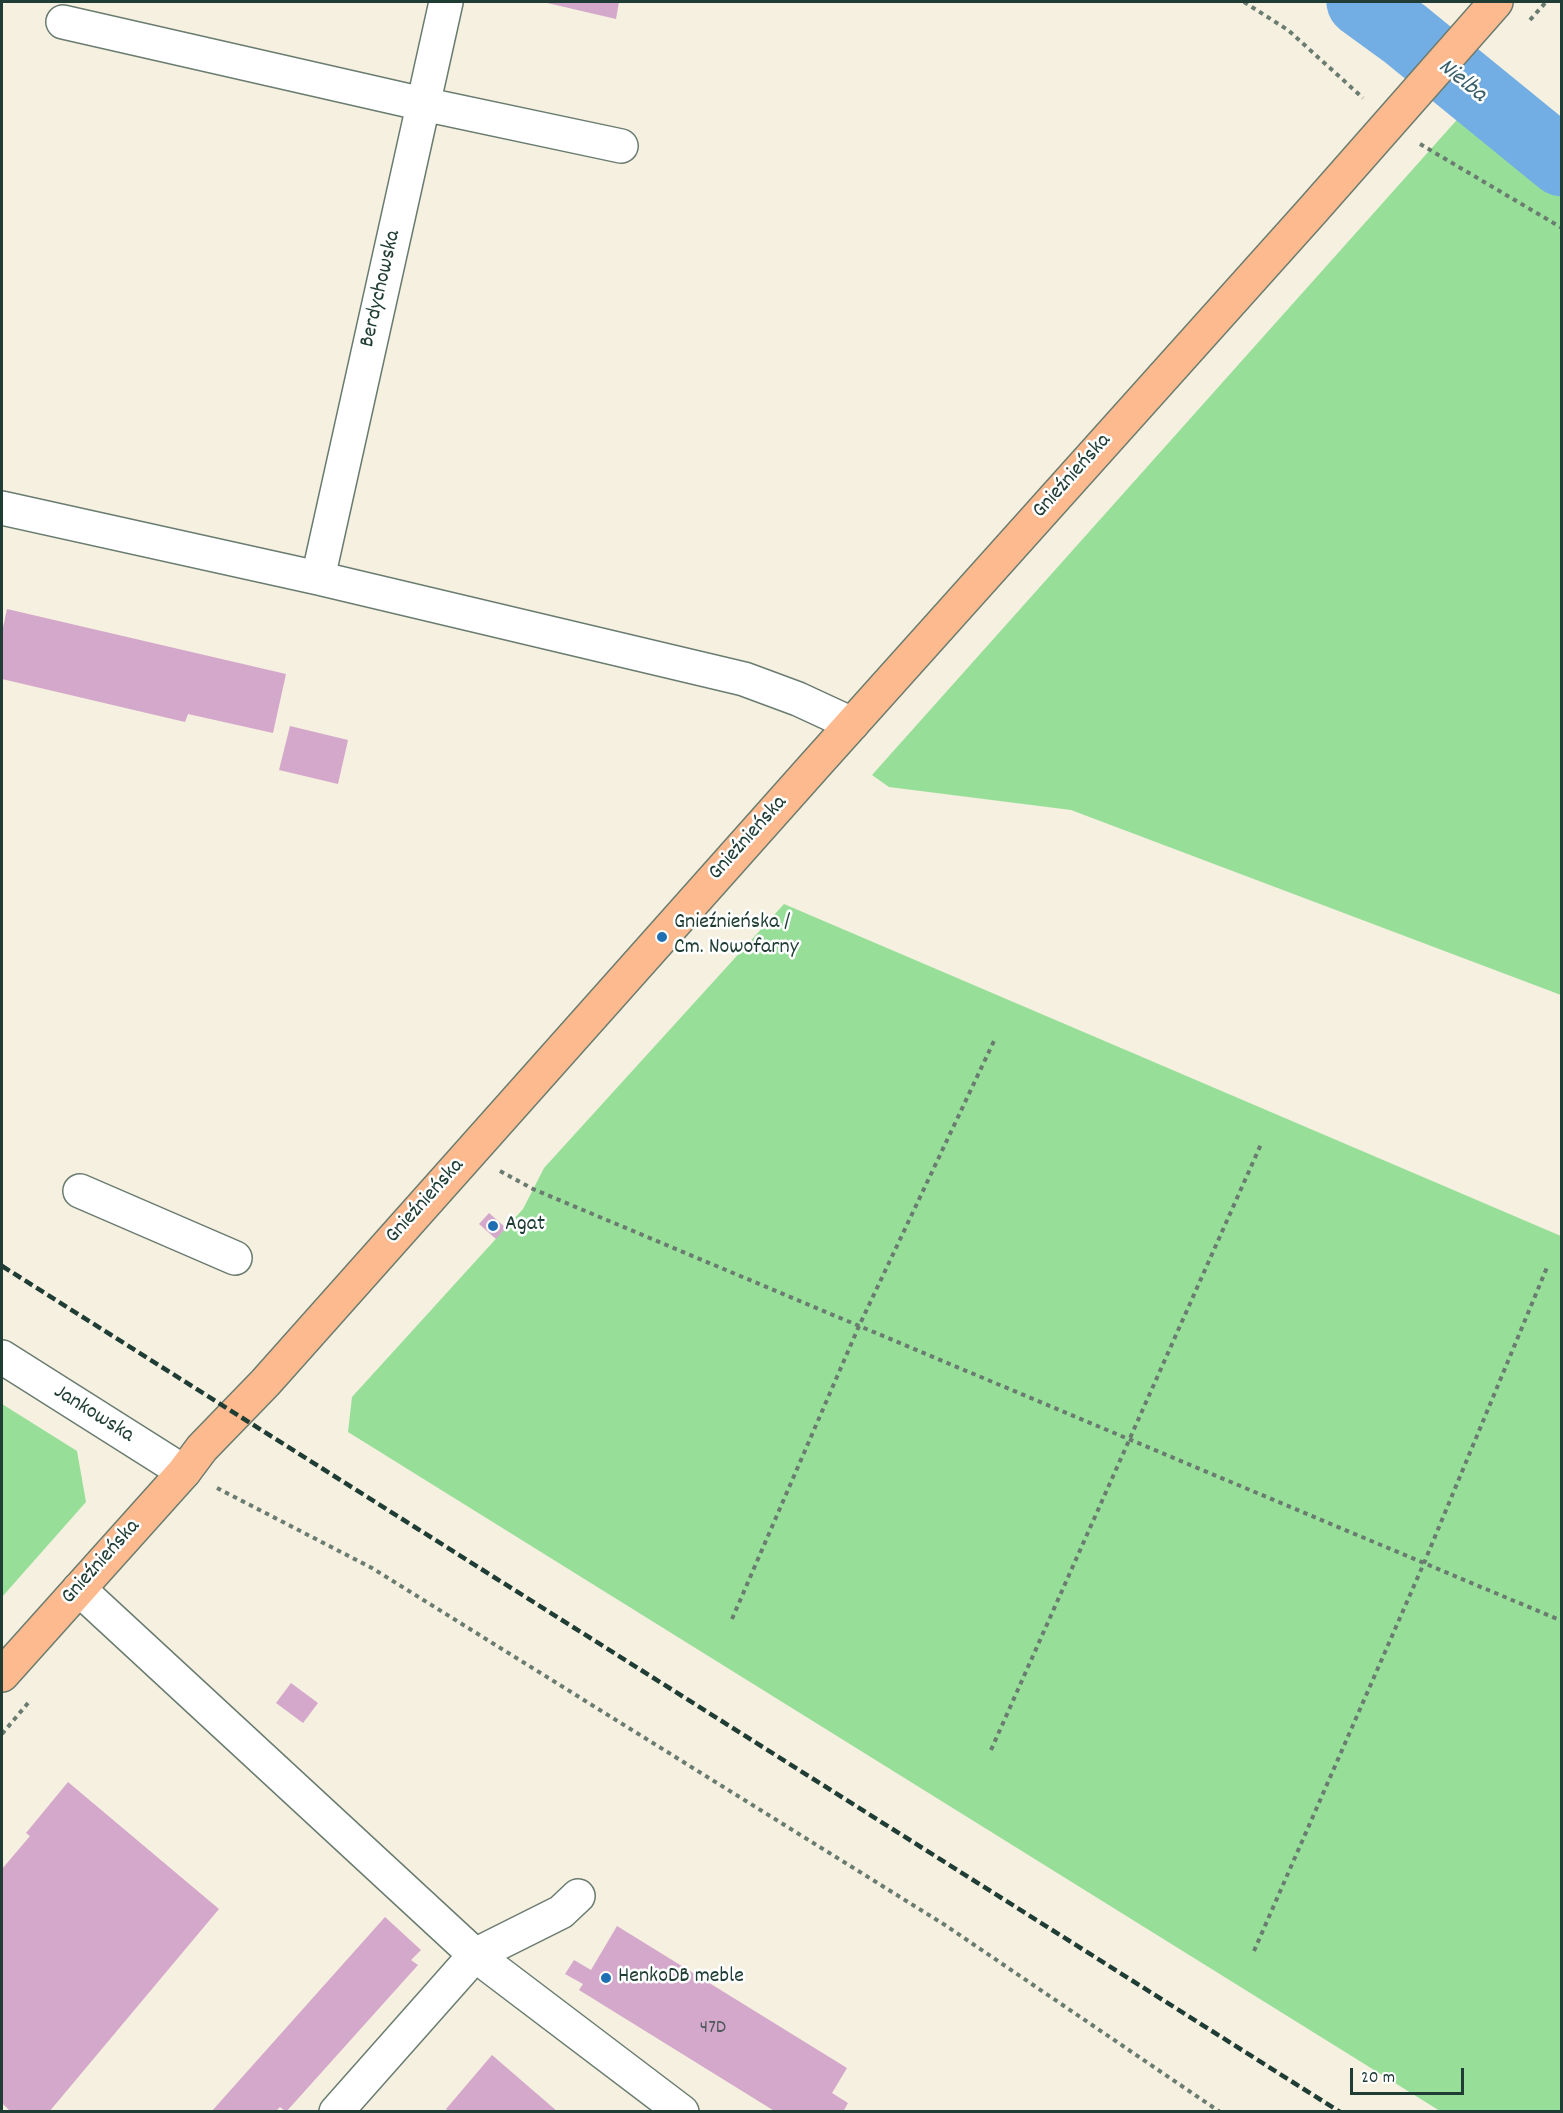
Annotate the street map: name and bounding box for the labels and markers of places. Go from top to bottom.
place label: Gnieźnieńska / Cm. Nowofarny [674,911,799,962]
marker: Gnieźnieńska / Cm. Nowofarny [655,930,669,944]
place label: Agat [505,1213,545,1239]
marker: Agat [486,1219,500,1233]
place label: HenkoDB meble [618,1965,744,1991]
marker: HenkoDB meble [599,1971,613,1985]

